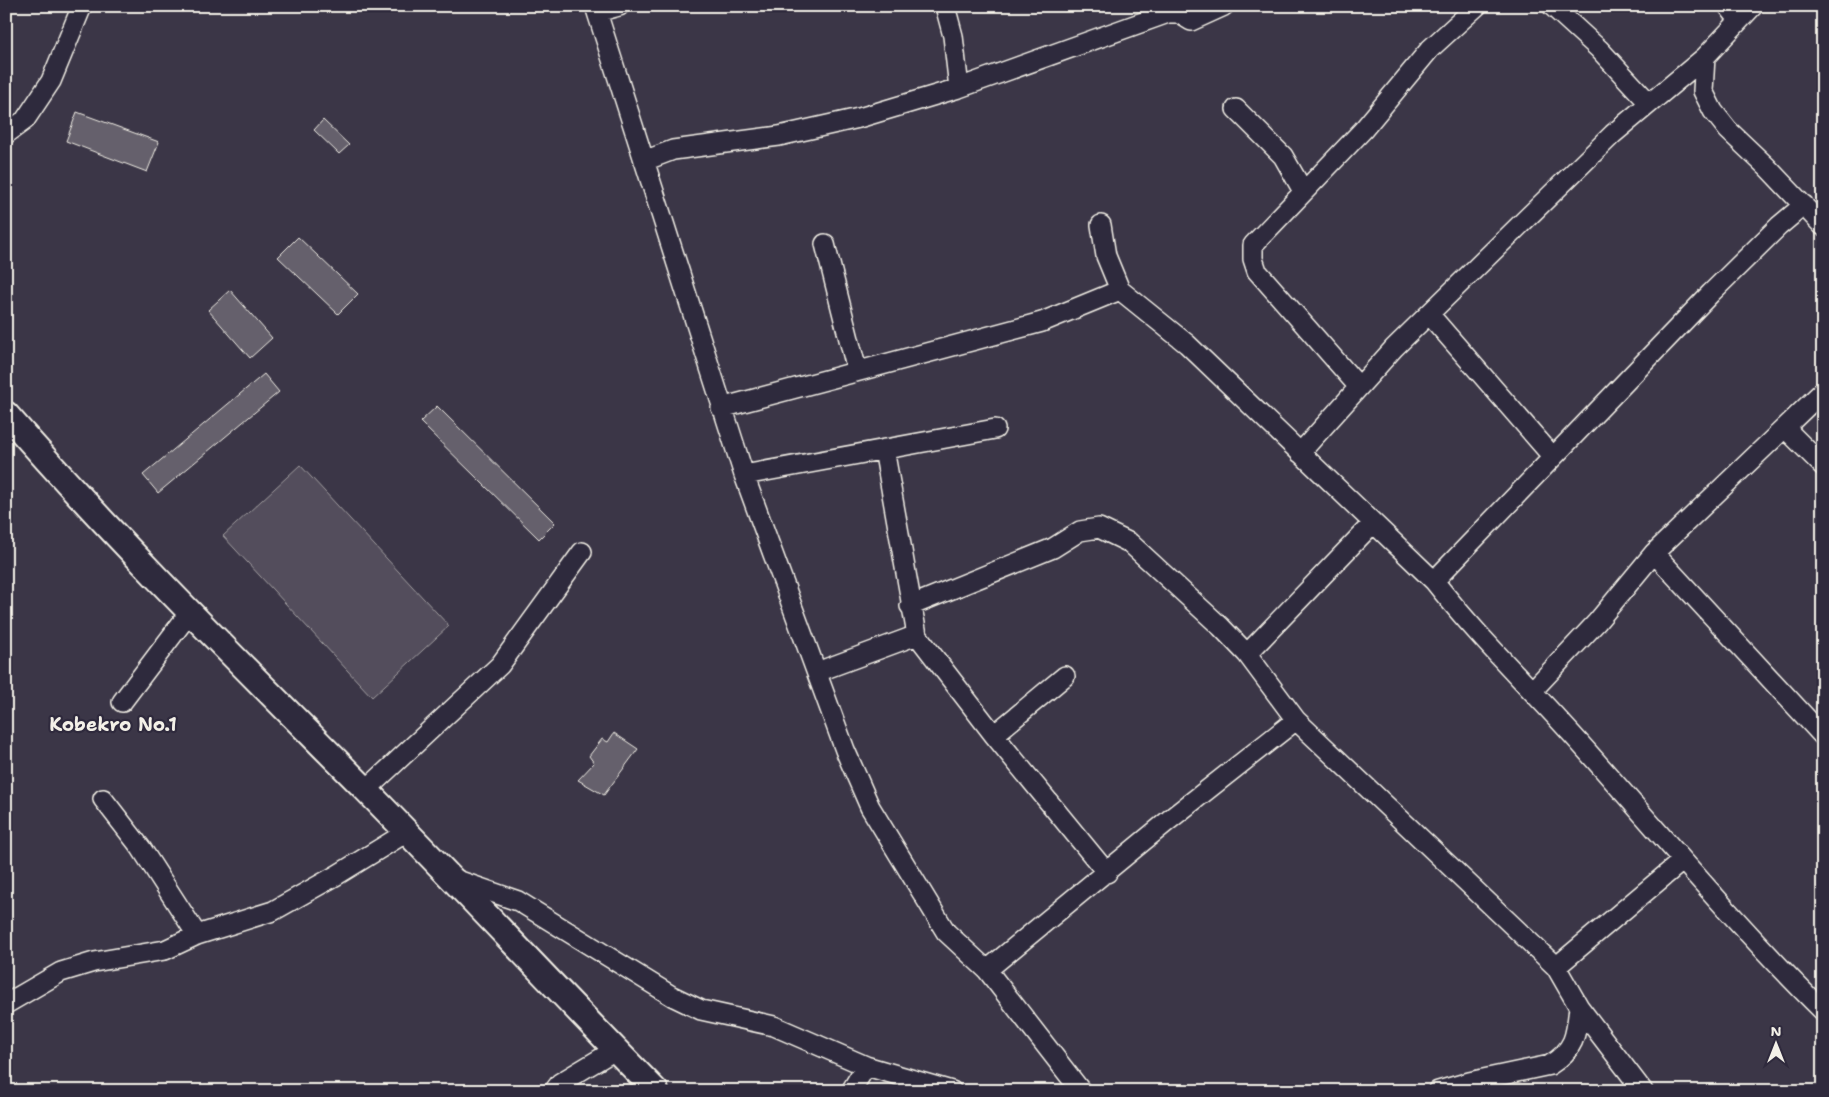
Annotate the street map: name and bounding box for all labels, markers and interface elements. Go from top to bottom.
district label: Kobekro No.1 [49,712,177,737]
north arrow [1752,1020,1802,1070]
text: N [1770,1022,1782,1040]

